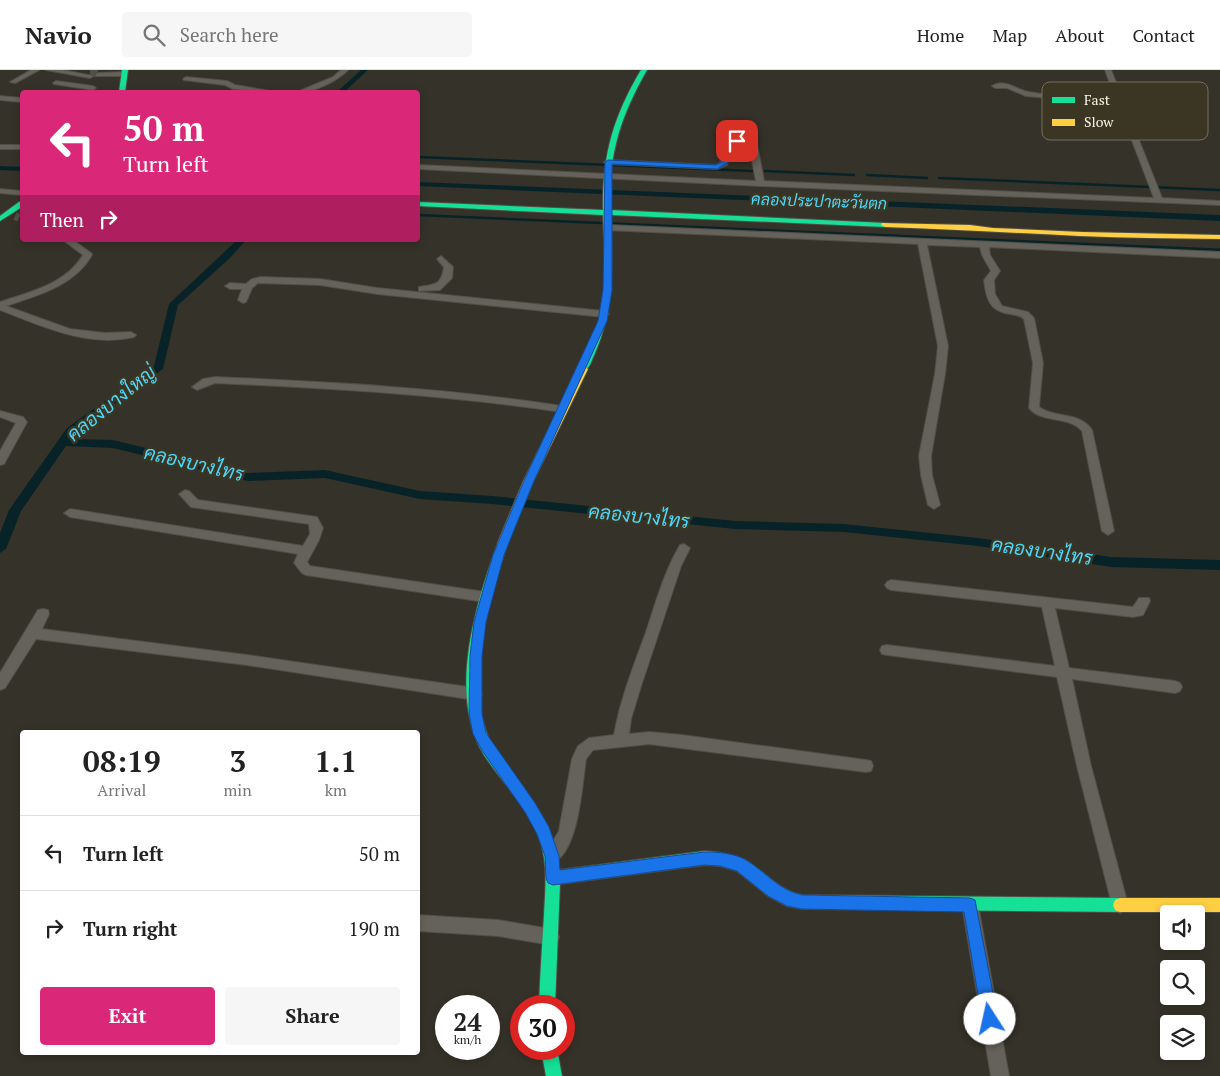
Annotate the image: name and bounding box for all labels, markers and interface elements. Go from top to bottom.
search box [122,12,472,57]
text: Navio [25,19,92,51]
icon: search [140,21,168,49]
text: Search here [180,22,279,47]
text: Home [917,23,964,47]
text: Map [992,23,1027,47]
text: About [1055,23,1104,47]
text: Contact [1132,23,1195,47]
legend [1042,82,1208,140]
text: Fast [1084,90,1111,109]
text: 50 m [123,105,204,151]
icon: left [40,110,105,175]
text: Slow [1084,112,1114,131]
pin [716,120,758,162]
icon: arrive [723,127,751,155]
text: Turn left [123,149,209,178]
water label: คลองประปาตะวันตก [751,188,887,214]
icon: right [94,205,122,233]
text: Then [40,207,84,232]
water label: คลองบางใหญ่ [61,358,161,446]
water label: คลองบางไทร [142,439,247,486]
water label: คลองบางไทร [587,498,692,533]
water label: คลองบางไทร [990,531,1095,570]
text: 08:19 [83,741,161,781]
text: 3 [229,741,246,781]
text: 1.1 [314,741,357,781]
text: Arrival [97,779,146,801]
text: min [224,779,252,801]
text: km [325,779,347,801]
icon: left [40,839,68,867]
text: Turn left [83,841,164,866]
text: 50 m [359,841,400,866]
map controls [1160,905,1205,1060]
button: sound [1160,905,1205,950]
icon: right [40,914,68,942]
text: Turn right [83,916,177,941]
text: 190 m [349,916,400,941]
button: search [1160,960,1205,1005]
button: Exit [40,987,215,1045]
button: Share [225,987,400,1045]
position arrow [963,992,1015,1044]
speed limit sign: 30 [510,995,575,1060]
text: 24 [453,1005,482,1038]
button: layers [1160,1015,1205,1060]
text: km/h [454,1032,481,1047]

